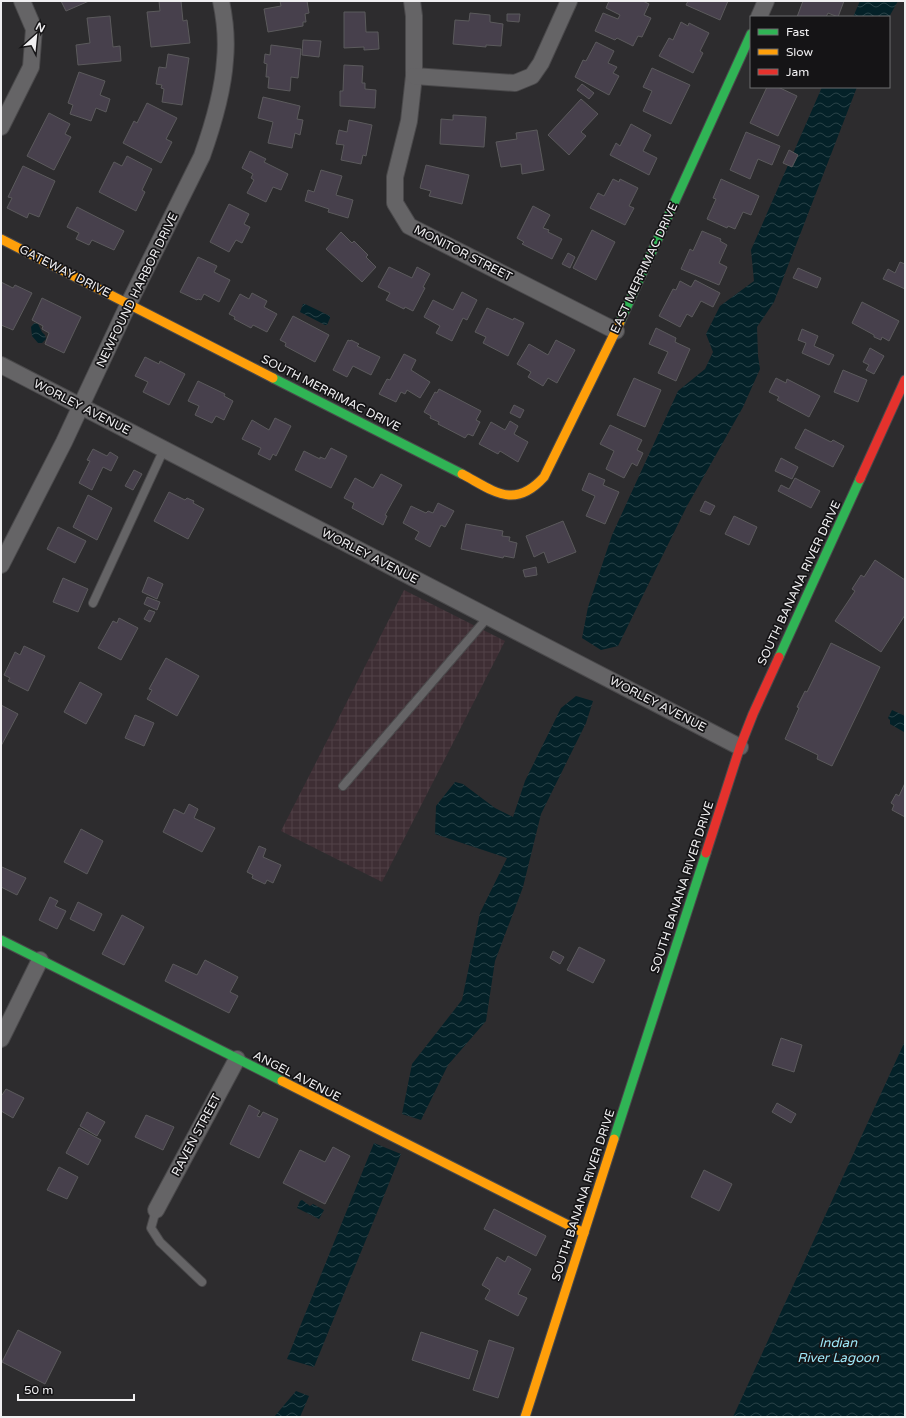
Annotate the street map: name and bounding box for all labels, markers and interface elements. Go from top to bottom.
north arrow [16,16,56,56]
legend [750,16,890,88]
text: N [33,20,47,35]
text: Fast [786,25,810,39]
text: Slow [786,45,813,59]
text: Jam [786,65,809,79]
street label: EAST MERRIMAC DRIVE [608,200,681,336]
street label: NEWFOUND HARBOR DRIVE [93,210,181,370]
street label: MONITOR STREET [412,222,515,284]
street label: GATEWAY DRIVE [17,242,113,300]
street label: SOUTH MERRIMAC DRIVE [259,352,403,434]
street label: WORLEY AVENUE [31,377,133,438]
street label: SOUTH BANANA RIVER DRIVE [755,498,843,667]
street label: WORLEY AVENUE [319,526,421,587]
street label: WORLEY AVENUE [607,674,709,735]
street label: SOUTH BANANA RIVER DRIVE [648,799,717,975]
street label: ANGEL AVENUE [251,1048,343,1104]
street label: RAVEN STREET [168,1091,224,1179]
street label: SOUTH BANANA RIVER DRIVE [549,1107,618,1283]
water label: Indian River Lagoon [797,1335,880,1366]
scale bar [18,1376,134,1402]
text: 50 m [24,1383,53,1397]

